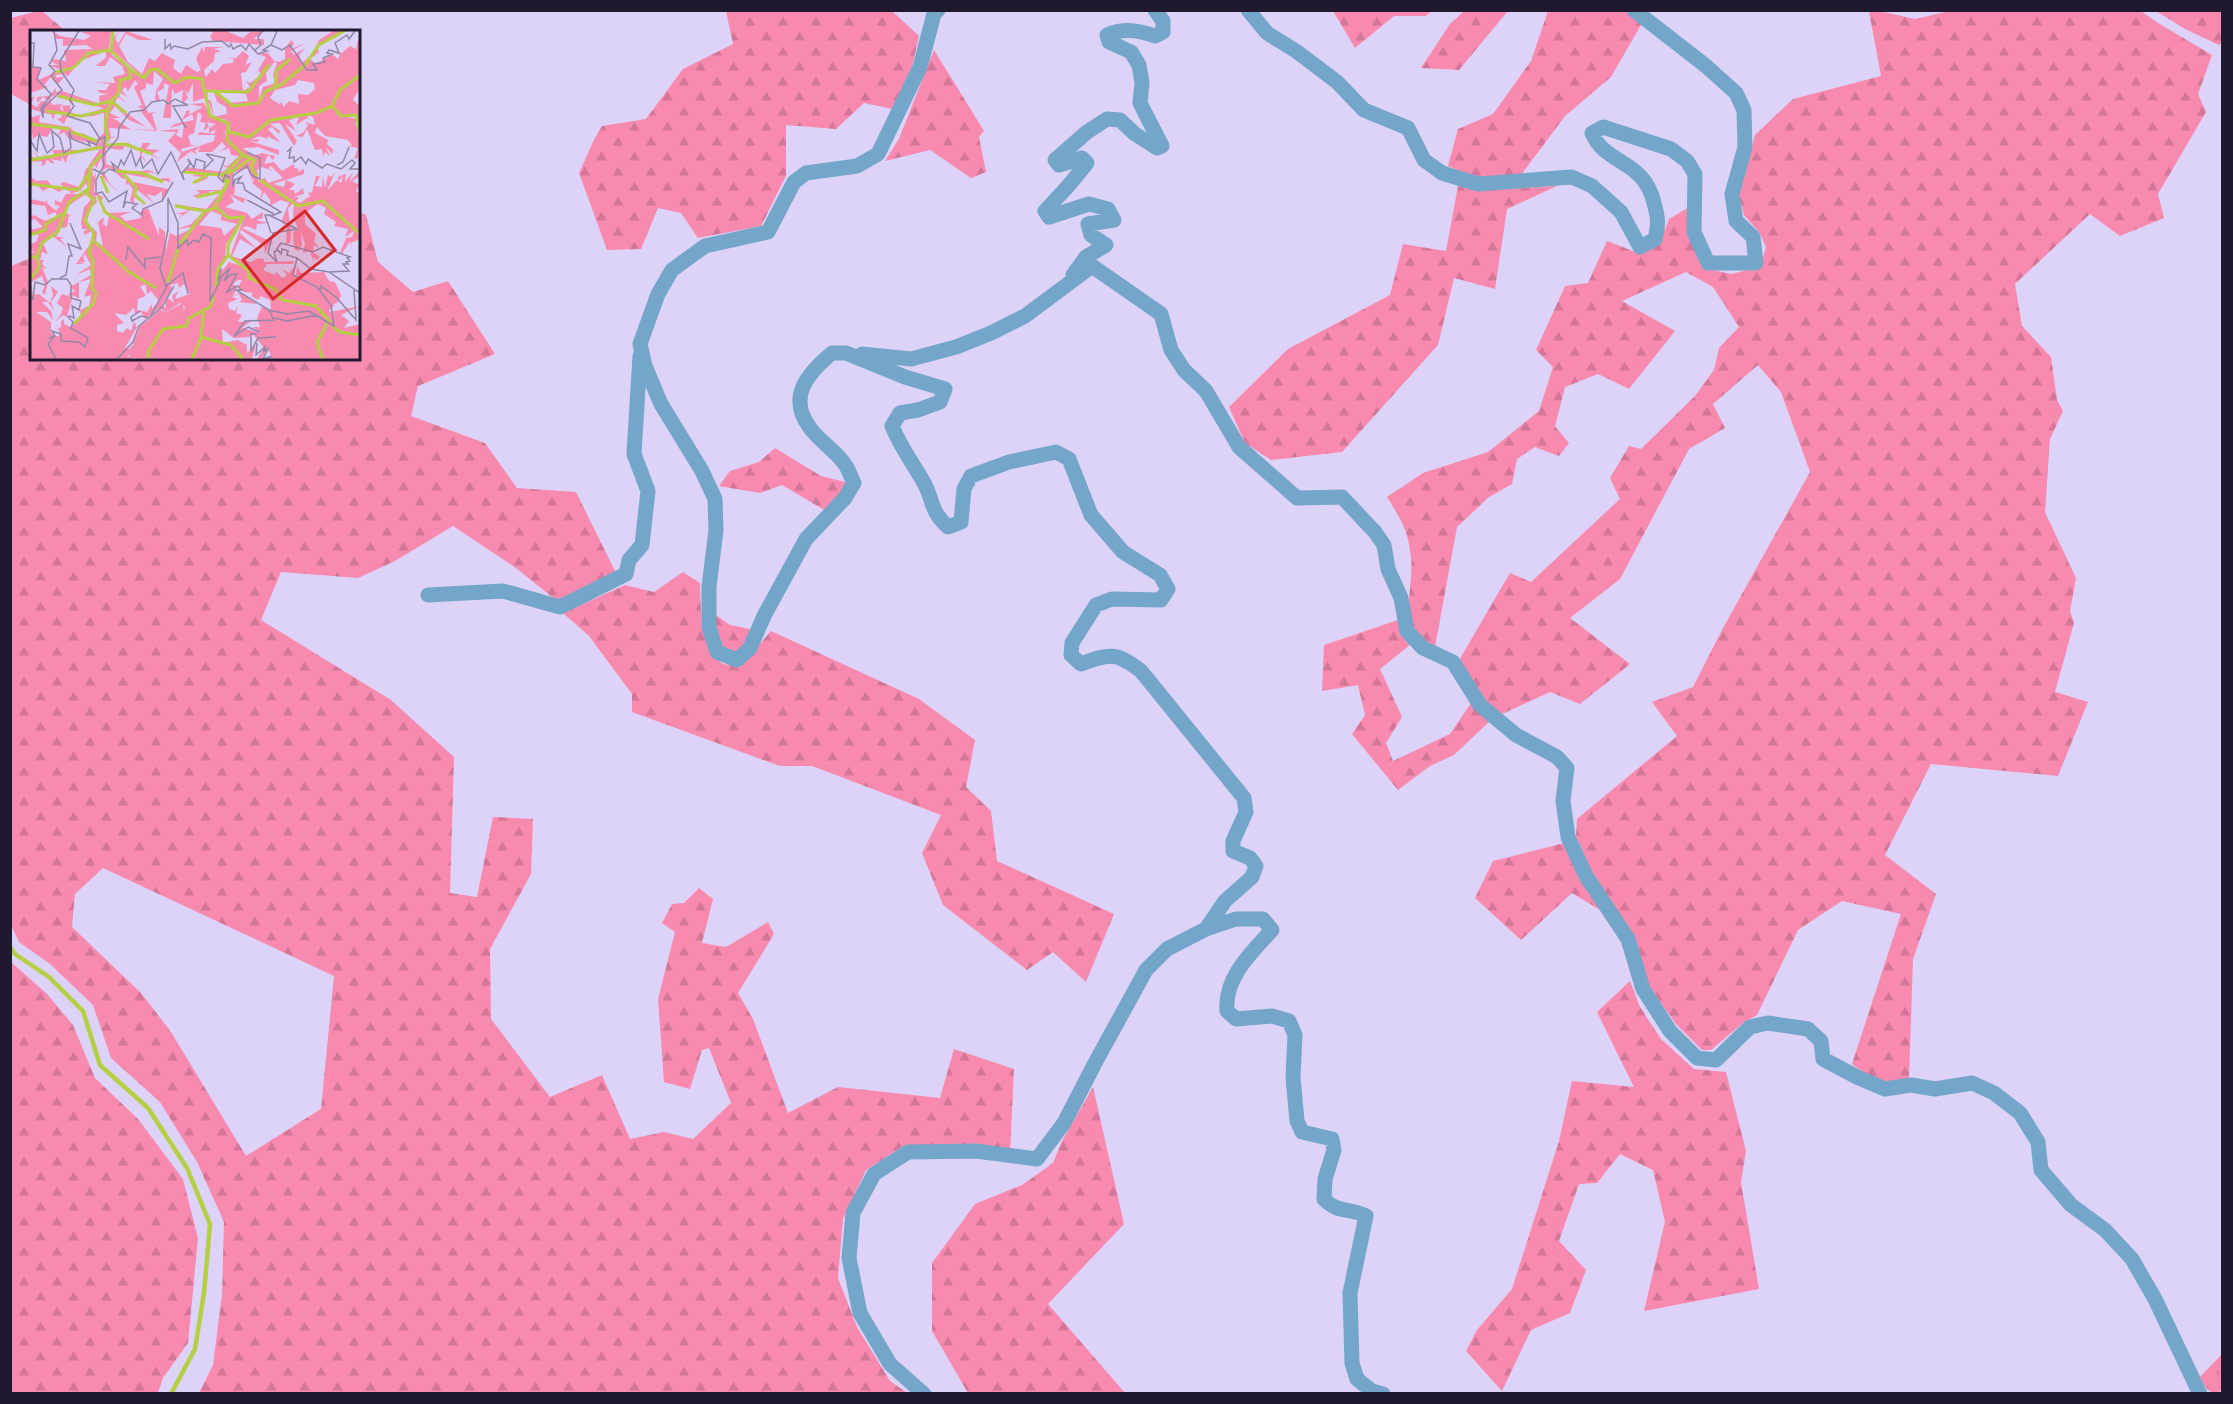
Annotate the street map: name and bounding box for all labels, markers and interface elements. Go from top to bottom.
inset map [30,30,360,360]

